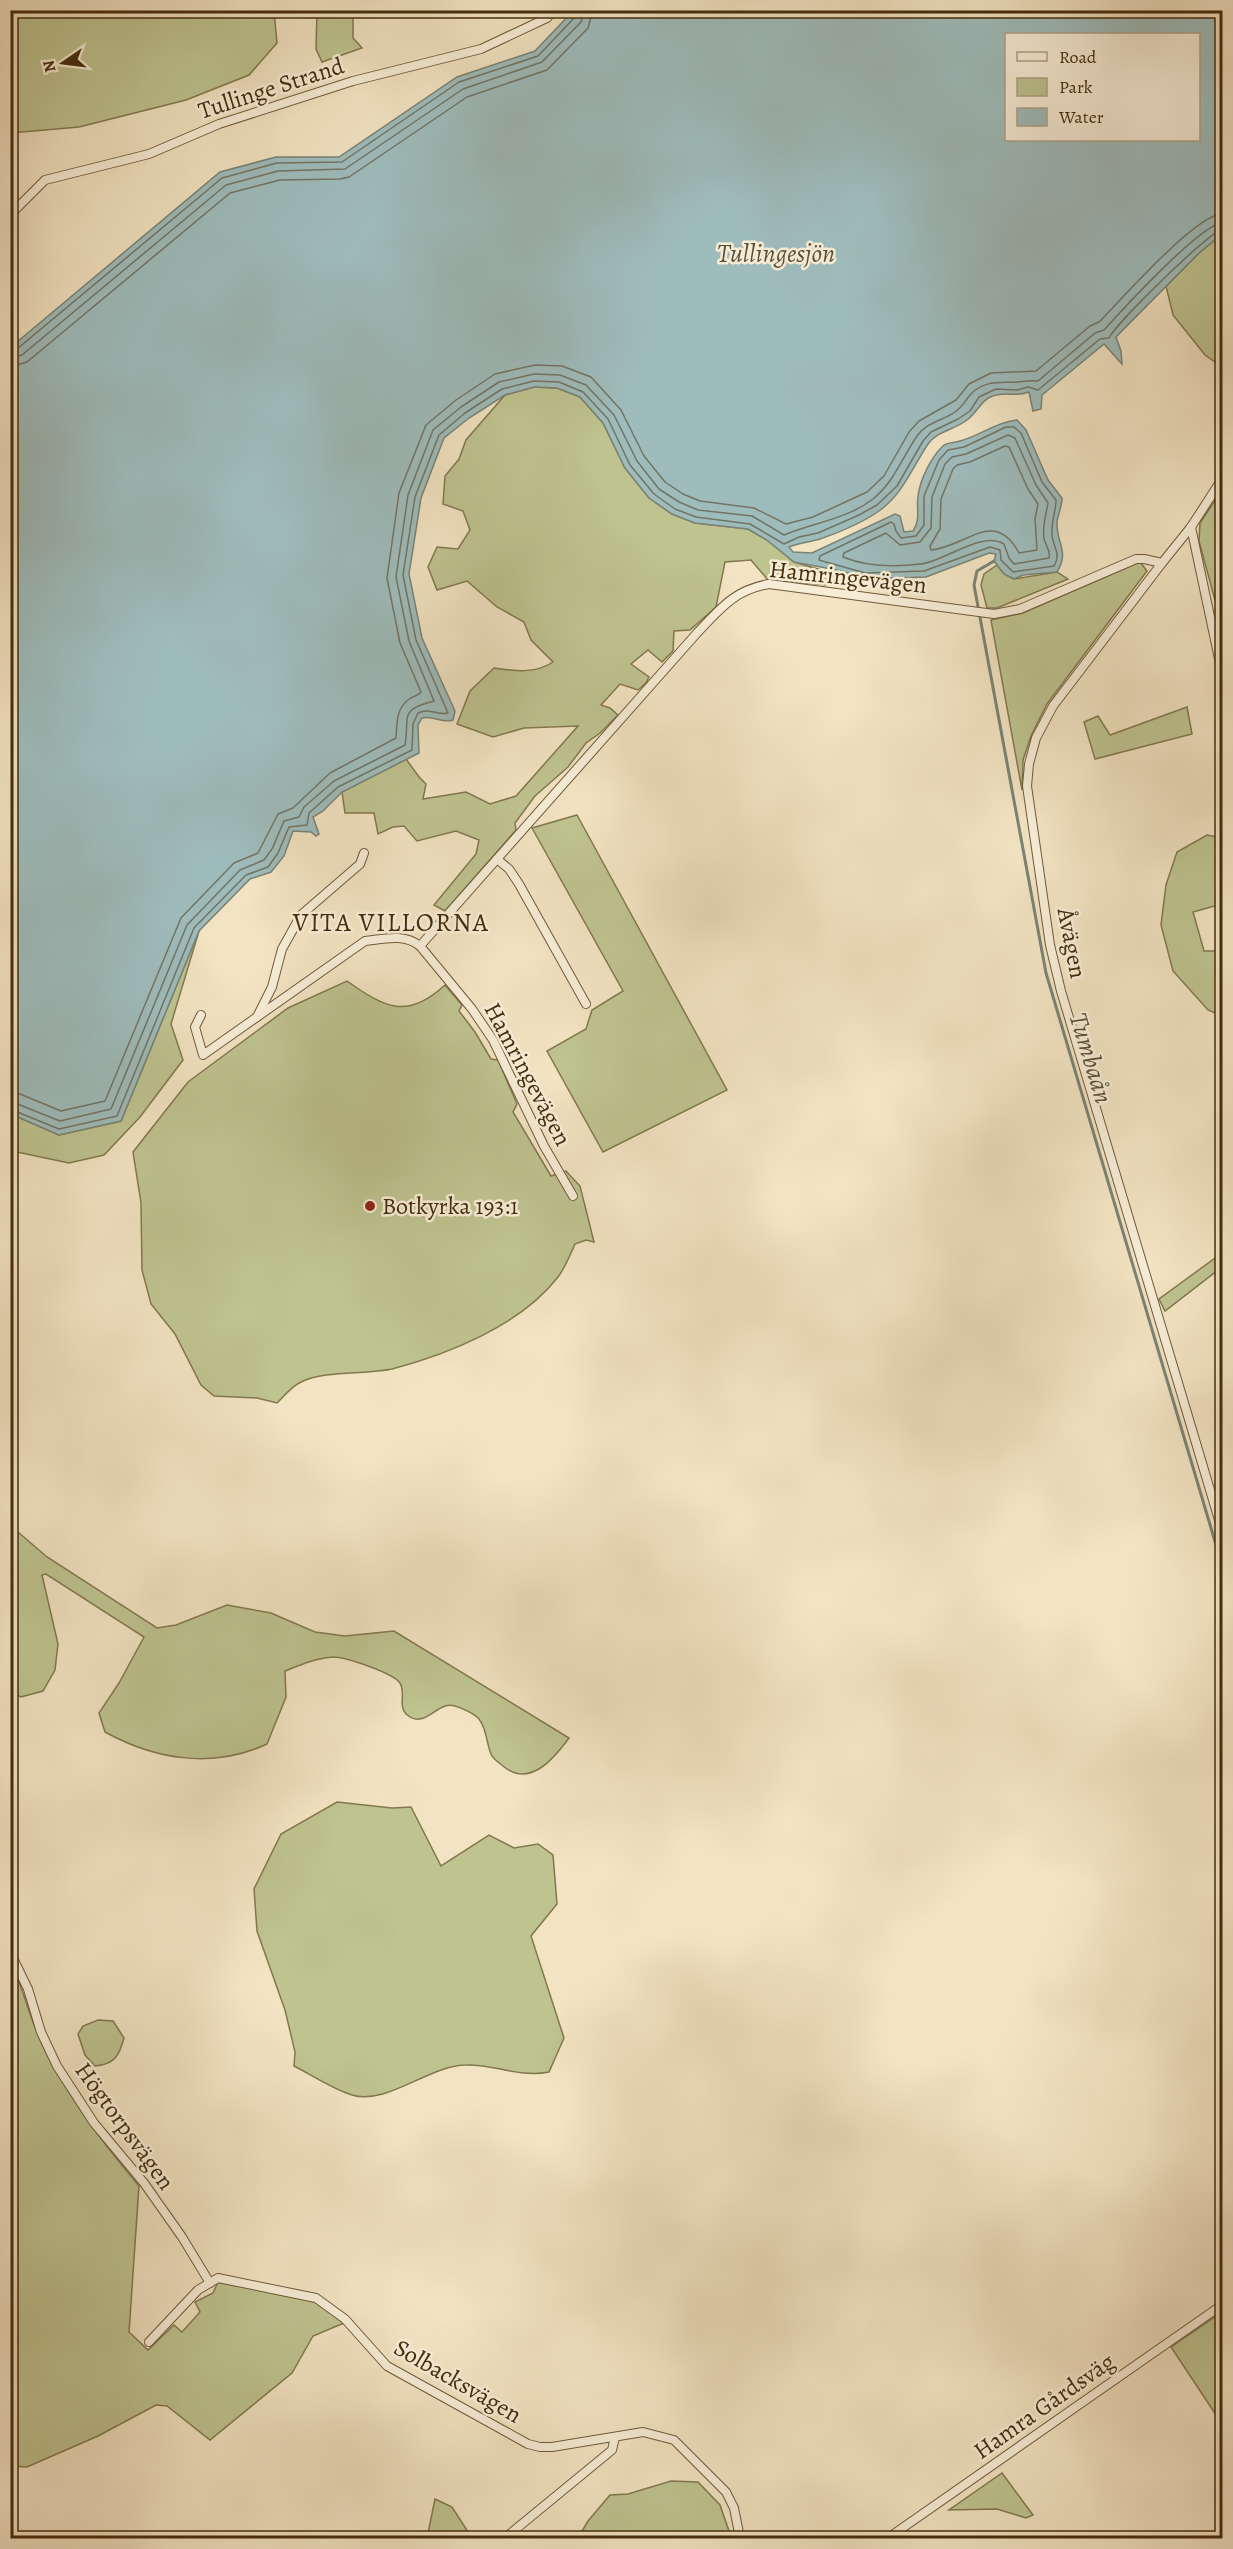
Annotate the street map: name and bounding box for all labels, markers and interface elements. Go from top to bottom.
north arrow [33,33,93,93]
legend [1005,33,1200,141]
text: Road [1059,45,1097,69]
street label: Tullinge Strand [194,49,348,127]
text: N [37,58,61,75]
text: Park [1059,75,1093,99]
text: Water [1058,105,1104,129]
water label: Tullingesjön [717,236,835,271]
street label: Hamringevägen [768,553,928,601]
street label: Åvägen [1049,904,1094,981]
district label: VITA VILLORNA [292,905,489,940]
street label: Hamringevägen [477,997,579,1151]
water label: Tumbaån [1061,1008,1121,1108]
place label: Botkyrka 193:1 [382,1190,518,1222]
marker: Botkyrka 193:1 [363,1199,377,1213]
street label: Högtorpsvägen [68,2056,182,2196]
street label: Solbacksvägen [388,2331,528,2431]
street label: Hamra Gårdsväg [967,2345,1121,2467]

